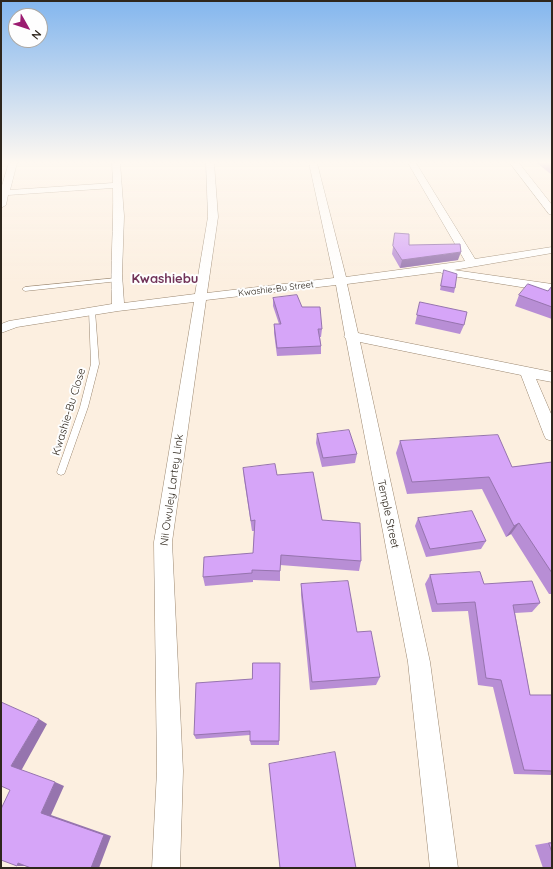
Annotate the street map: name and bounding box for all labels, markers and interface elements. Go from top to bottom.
north arrow [8,8,48,48]
text: N [29,27,45,42]
district label: Kwashiebu [132,271,198,287]
street label: Kwashie-Bu Street [238,279,314,299]
street label: Kwashie-Bu Close [49,367,89,457]
street label: Nii Owuley Lartey Link [158,433,186,547]
street label: Temple Street [374,478,402,550]

